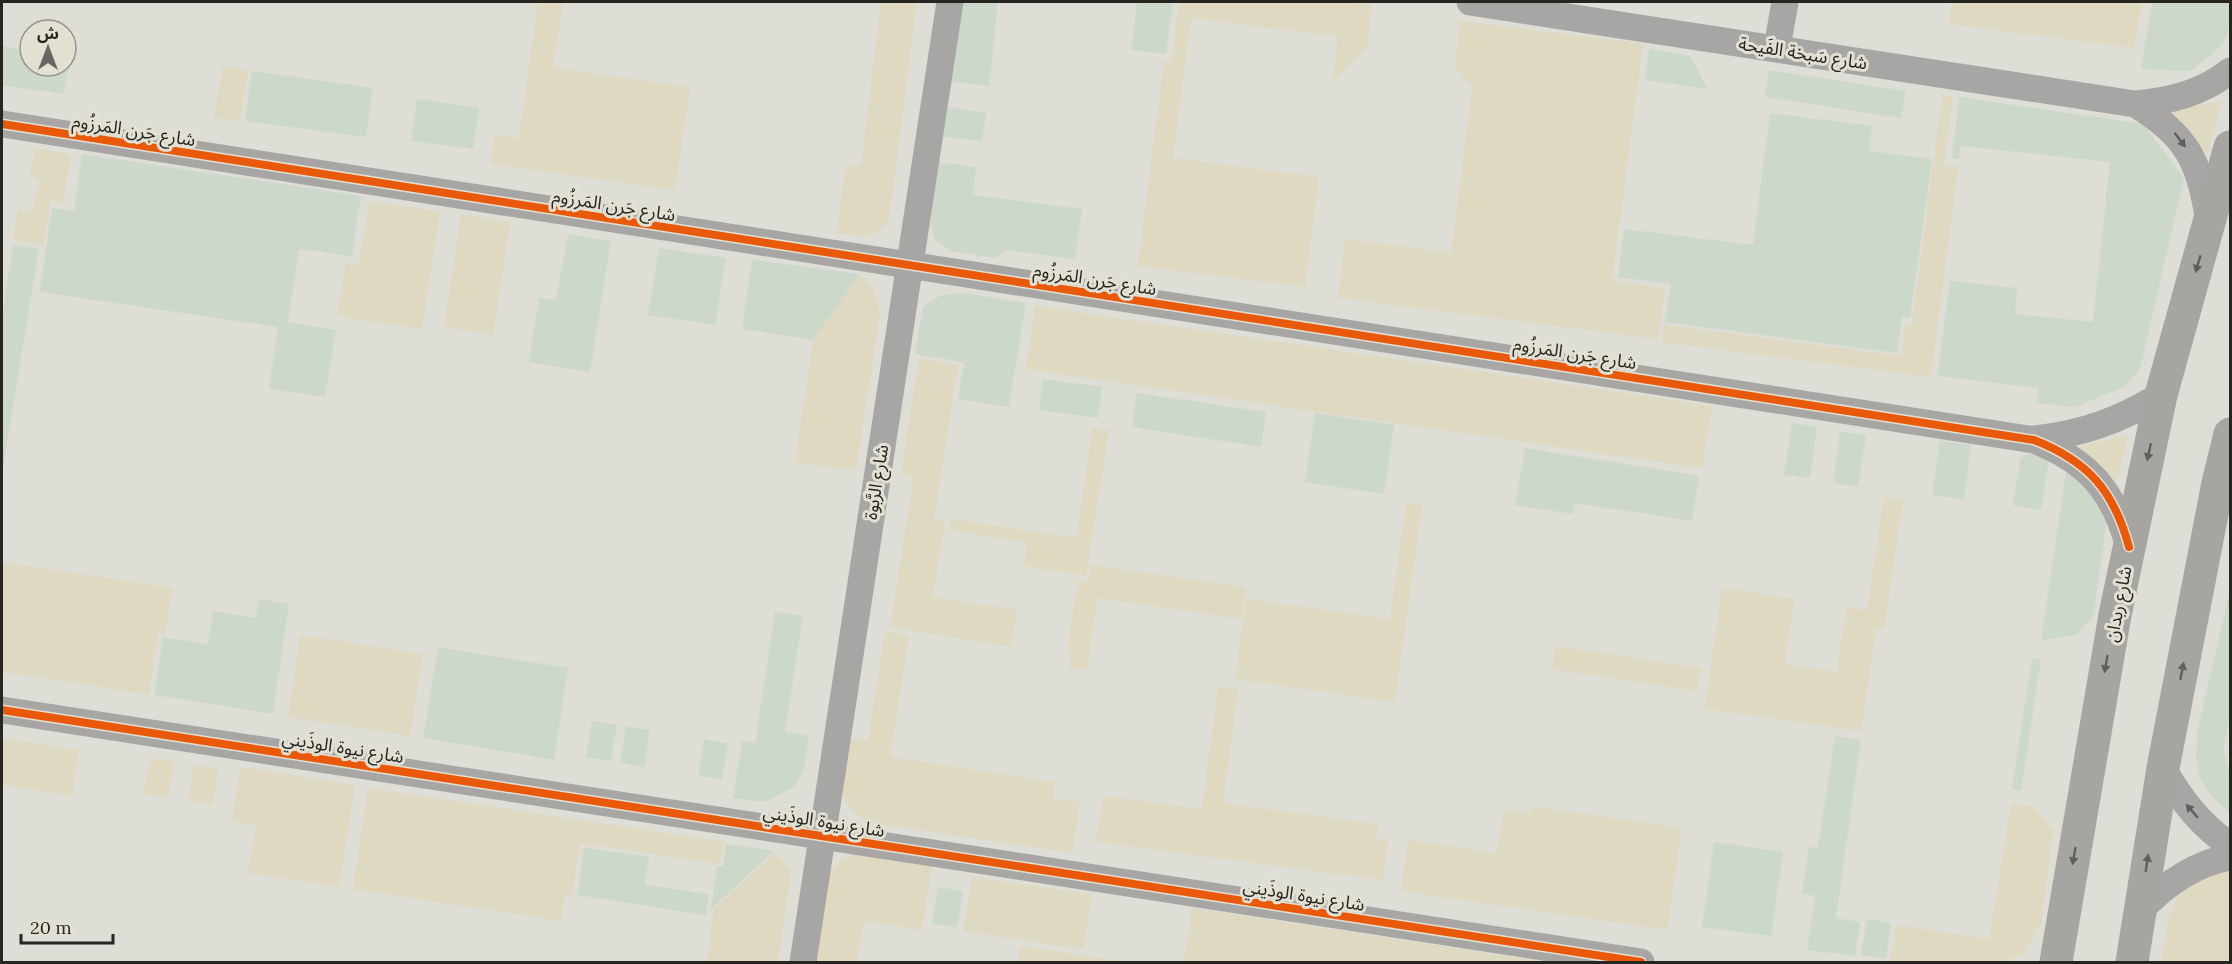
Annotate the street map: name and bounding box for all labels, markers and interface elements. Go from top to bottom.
north arrow [18,18,78,78]
text: ش [37,23,59,43]
street label: شارع سَبخة الفَيحة [1737,31,1869,77]
street label: شارع جَرن المَرزُوم [70,109,197,154]
one-way arrow [2174,132,2186,148]
street label: شارع جَرن المَرزُوم [550,184,677,229]
one-way arrow [2193,255,2202,273]
street label: شارع جَرن المَرزُوم [1031,258,1158,303]
street label: شارع جَرن المَرزُوم [1511,332,1638,377]
street label: شارع الرَّبوة [859,443,896,522]
one-way arrow [2144,443,2153,462]
street label: شارع ربدان [2099,564,2140,645]
one-way arrow [2102,655,2111,674]
one-way arrow [2178,662,2187,681]
street label: شارع نيوة الوذَيني [280,726,405,771]
street label: شارع نيوة الوذَيني [761,800,886,845]
one-way arrow [2185,803,2198,819]
one-way arrow [2069,847,2078,866]
one-way arrow [2143,854,2152,873]
street label: شارع نيوة الوذَيني [1241,874,1366,919]
scale bar [21,907,112,945]
text: 20 m [30,916,72,939]

